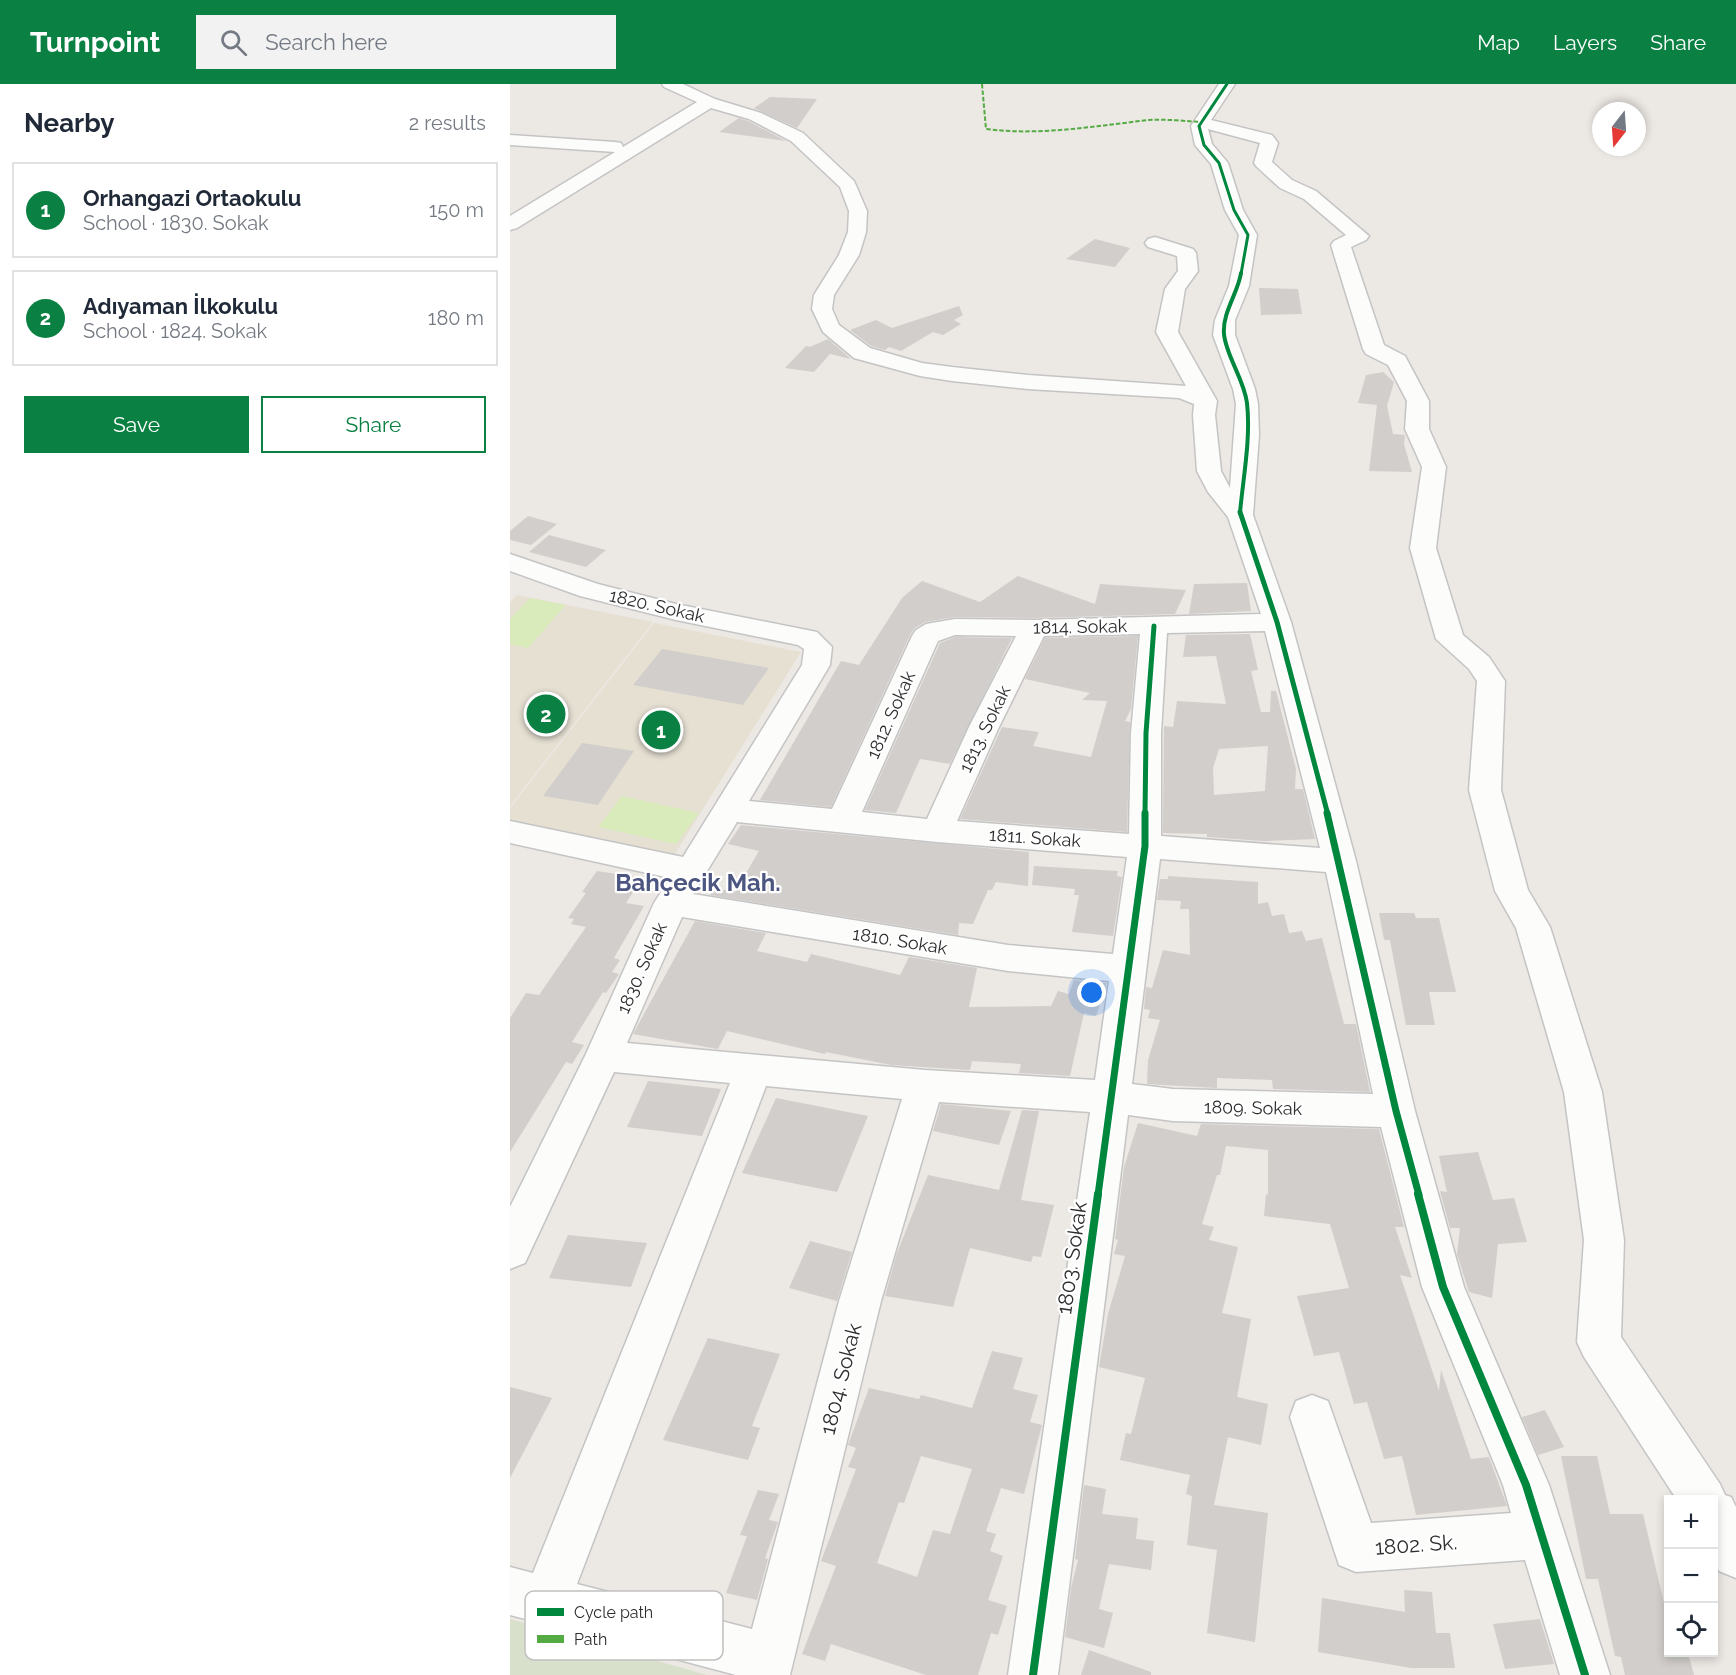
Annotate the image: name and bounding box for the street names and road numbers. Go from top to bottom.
street label: 1820. Sokak [607,584,707,627]
street label: 1814. Sokak [1033,615,1128,638]
street label: 1812. Sokak [862,667,919,762]
street label: 1813. Sokak [954,681,1015,776]
street label: 1811. Sokak [988,824,1082,851]
street label: 1830. Sokak [612,919,671,1017]
street label: 1810. Sokak [851,923,949,958]
street label: 1809. Sokak [1204,1096,1303,1119]
street label: 1803. Sokak [1051,1200,1092,1316]
street label: 1804. Sokak [815,1321,866,1437]
street label: 1802. Sk. [1374,1529,1458,1560]

